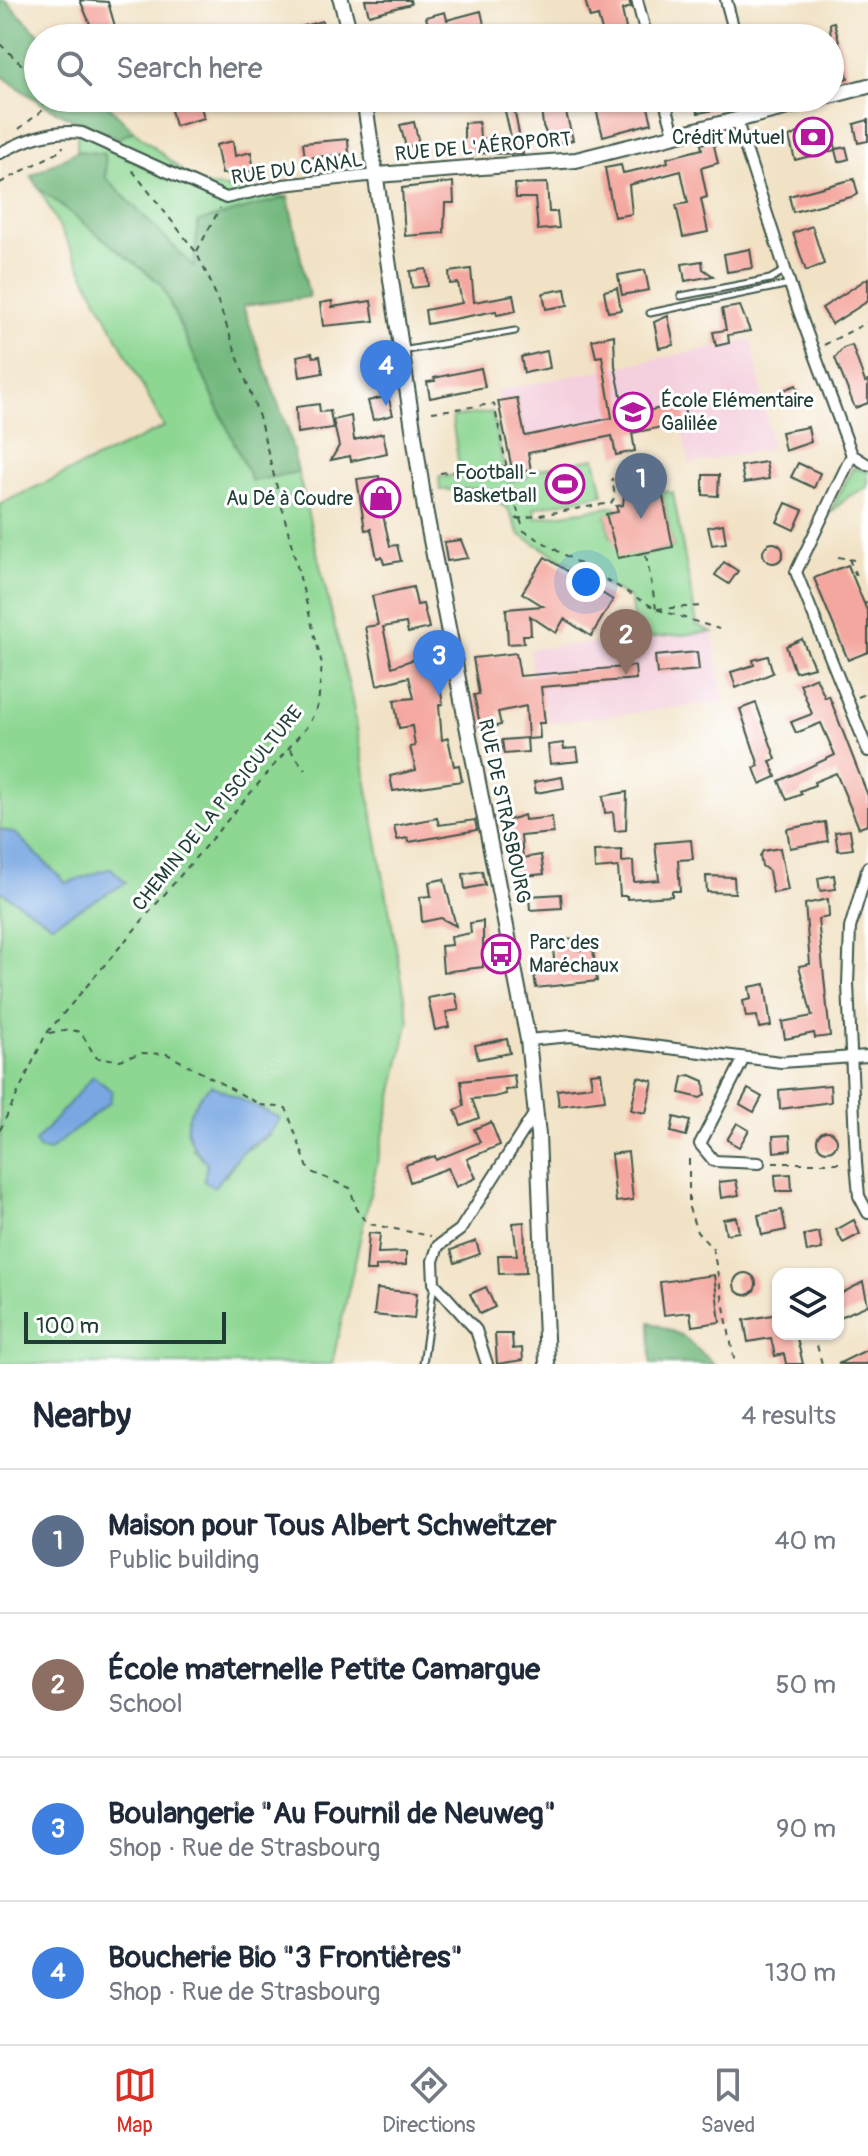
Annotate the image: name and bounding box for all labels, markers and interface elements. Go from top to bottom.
search box [24,24,844,112]
icon: search [52,46,96,90]
text: Search here [116,50,263,87]
bank icon: Crédit Mutuel [792,116,834,158]
place label: Crédit Mutuel [672,125,785,150]
street label: RUE DE L'AÉROPORT [394,126,572,167]
street label: RUE DU CANAL [230,147,365,190]
pin: 4 [360,340,412,406]
place label: École Elémentaire Galilée [661,388,814,436]
school or university icon: École Elémentaire Galilée [612,391,654,433]
pin: 1 [615,453,667,519]
place label: Football - Basketball [453,460,537,508]
sports icon: Football - Basketball [544,463,586,505]
shop icon: Au Dé à Coudre [360,477,402,519]
place label: Au Dé à Coudre [226,486,353,511]
your location [566,562,606,602]
pin: 2 [600,609,652,675]
pin: 3 [413,630,465,696]
street label: CHEMIN DE LA PISCICULTURE [127,701,308,916]
street label: RUE DE STRASBOURG [473,717,536,906]
place label: Parc des Maréchaux [529,930,619,978]
bus stop icon: Parc des Maréchaux [480,933,522,975]
map controls [772,1268,844,1340]
button: layers [772,1268,844,1340]
scale bar [24,1308,226,1344]
text: 100 m [36,1312,99,1340]
text: Nearby [32,1395,131,1438]
text: 4 results [741,1400,836,1432]
text: Maison pour Tous Albert Schweitzer [108,1507,556,1544]
text: 1 [53,1525,63,1557]
text: 40 m [774,1525,836,1557]
text: Public building [108,1544,259,1576]
text: École maternelle Petite Camargue [108,1651,540,1688]
text: 2 [51,1669,65,1701]
text: 50 m [775,1669,836,1701]
text: School [108,1688,183,1720]
text: Boulangerie "Au Fournil de Neuweg" [108,1795,556,1832]
text: 3 [51,1813,65,1845]
text: 90 m [776,1813,836,1845]
text: Shop · Rue de Strasbourg [108,1832,380,1864]
text: Boucherie Bio "3 Frontières" [108,1939,463,1976]
text: 4 [50,1957,66,1989]
text: 130 m [765,1957,836,1989]
text: Shop · Rue de Strasbourg [108,1976,380,2008]
tab: Map [113,2063,157,2139]
tab: Directions [382,2063,475,2139]
tab: Saved [701,2063,755,2139]

